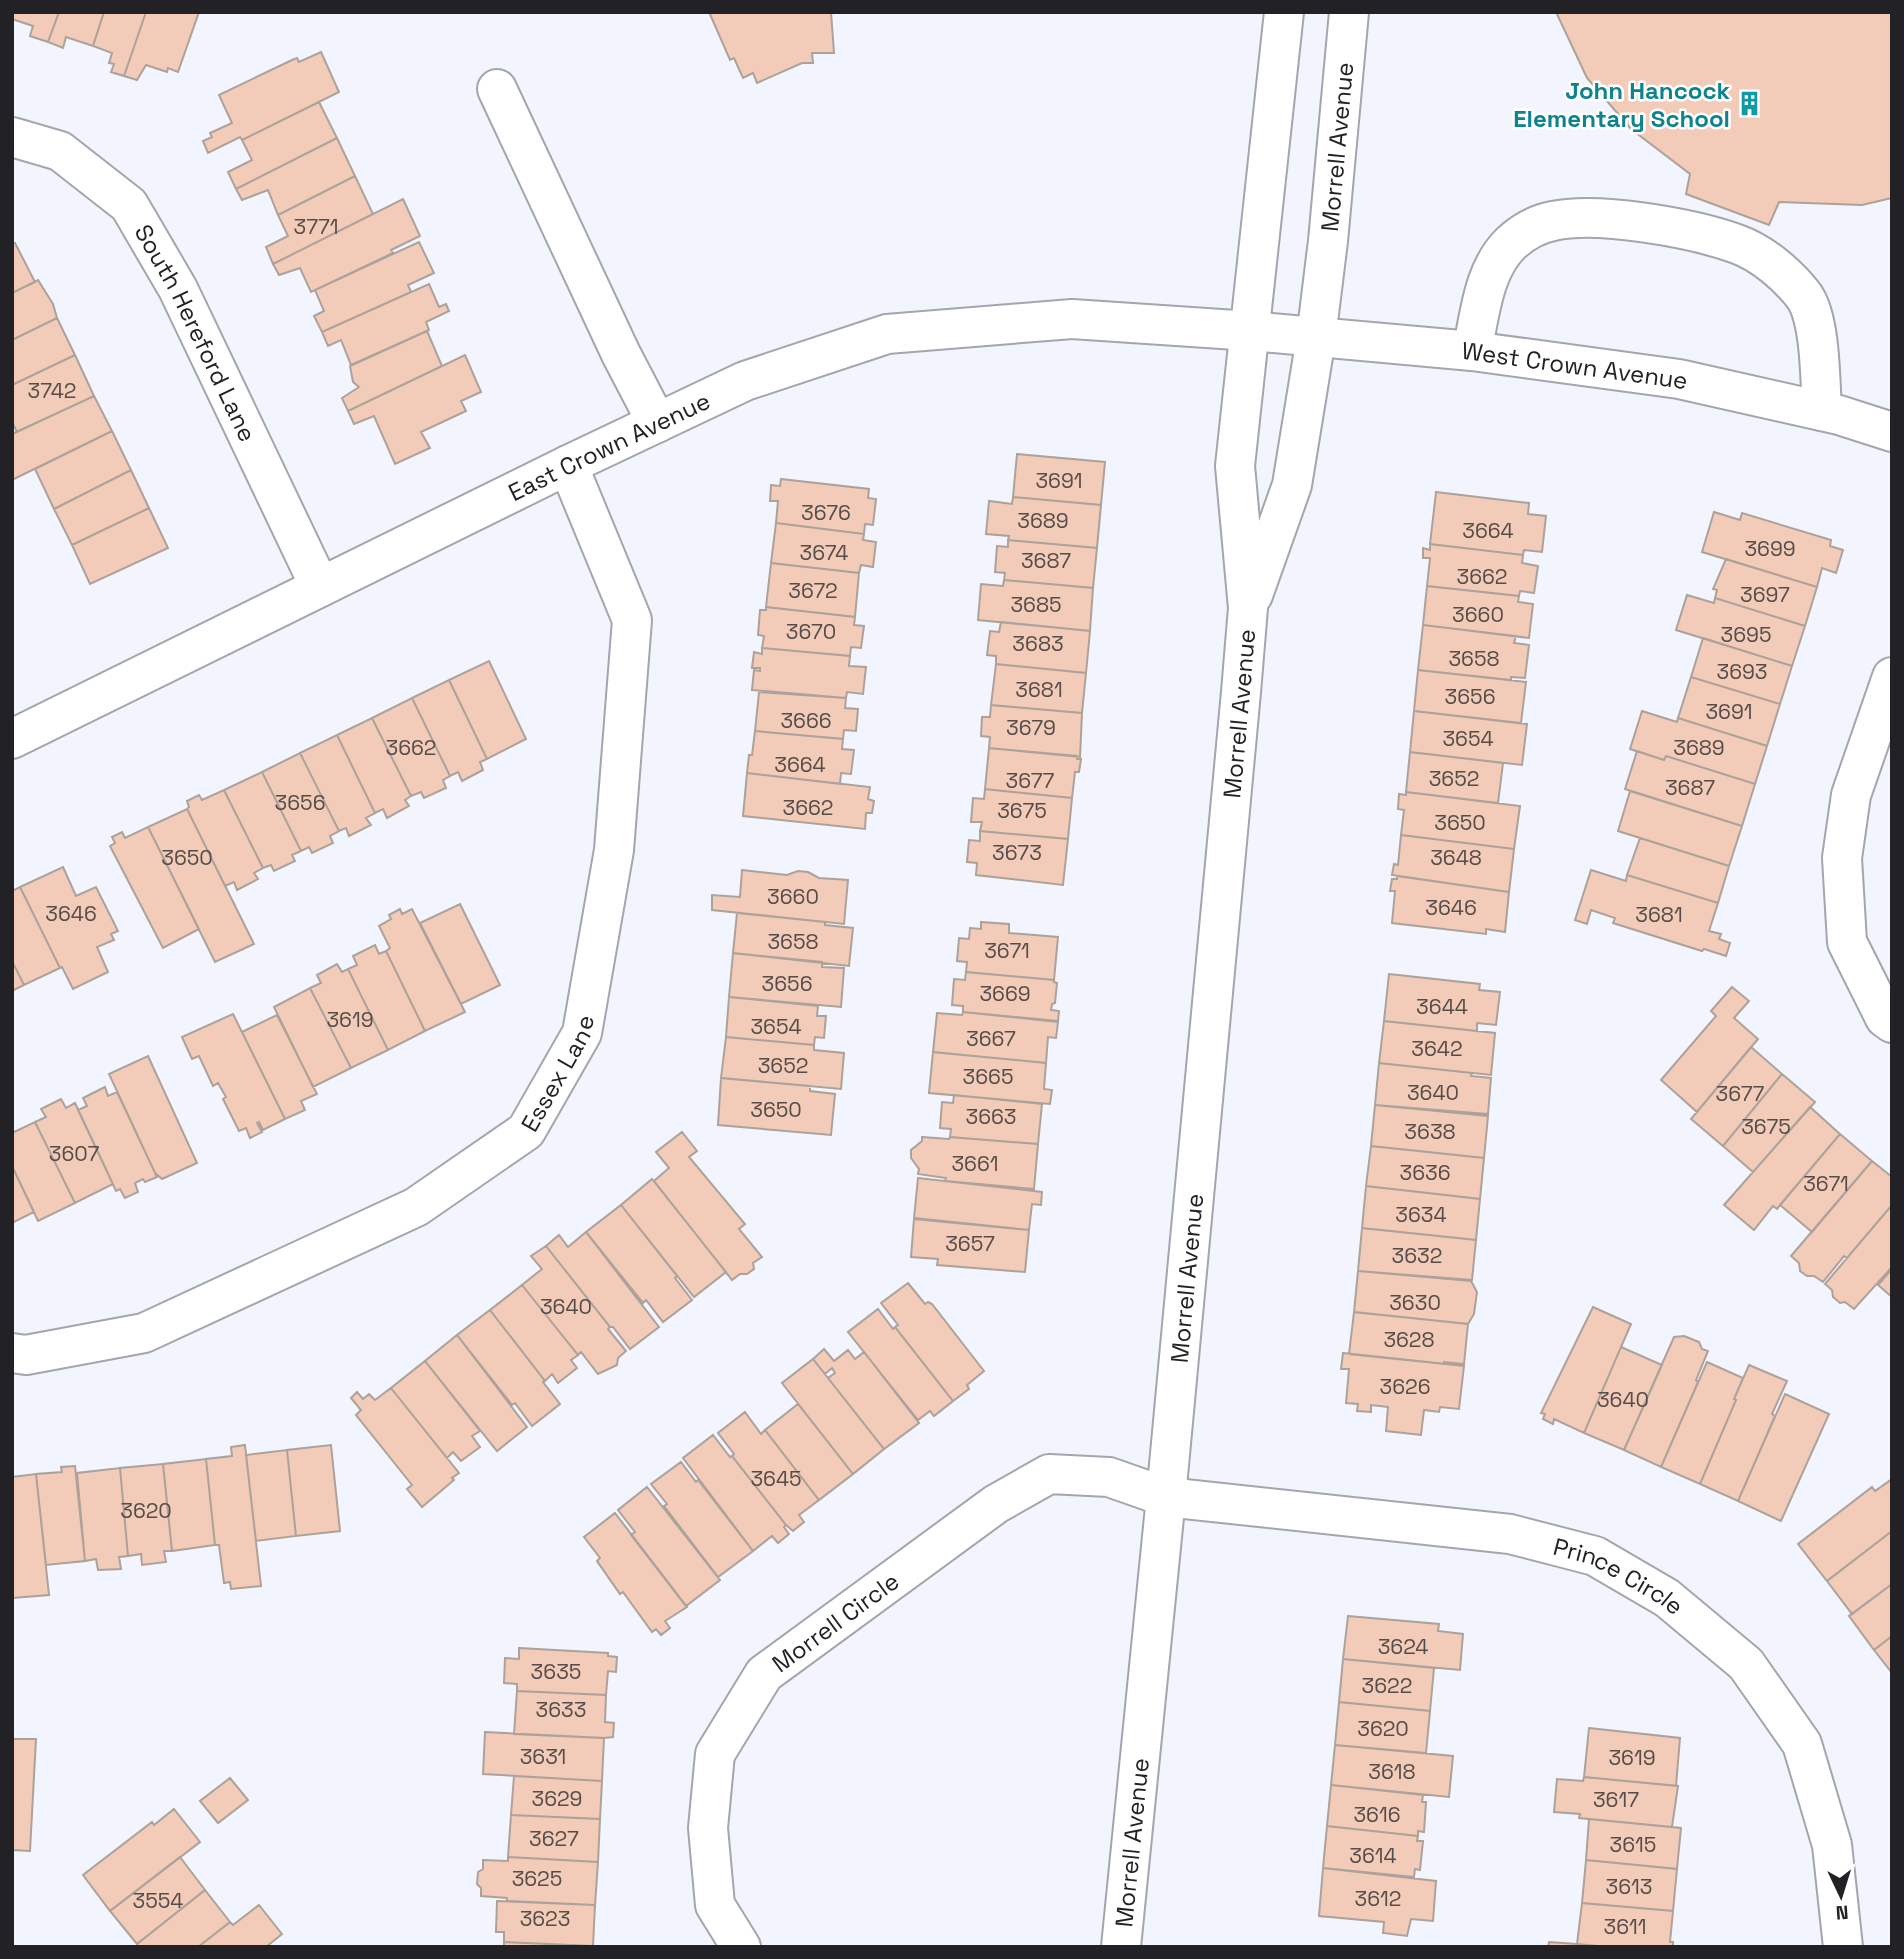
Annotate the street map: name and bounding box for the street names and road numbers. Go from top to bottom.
street label: Morrell Avenue [1313,61,1360,233]
street label: South Hereford Lane [128,218,264,446]
street label: West Crown Avenue [1460,334,1691,396]
street label: East Crown Avenue [503,384,715,508]
street label: Morrell Avenue [1216,628,1262,800]
street label: Essex Lane [514,1013,600,1137]
street label: Morrell Avenue [1163,1192,1210,1364]
street label: Prince Circle [1550,1530,1690,1621]
street label: Morrell Circle [765,1565,905,1679]
street label: Morrell Avenue [1108,1756,1155,1929]

